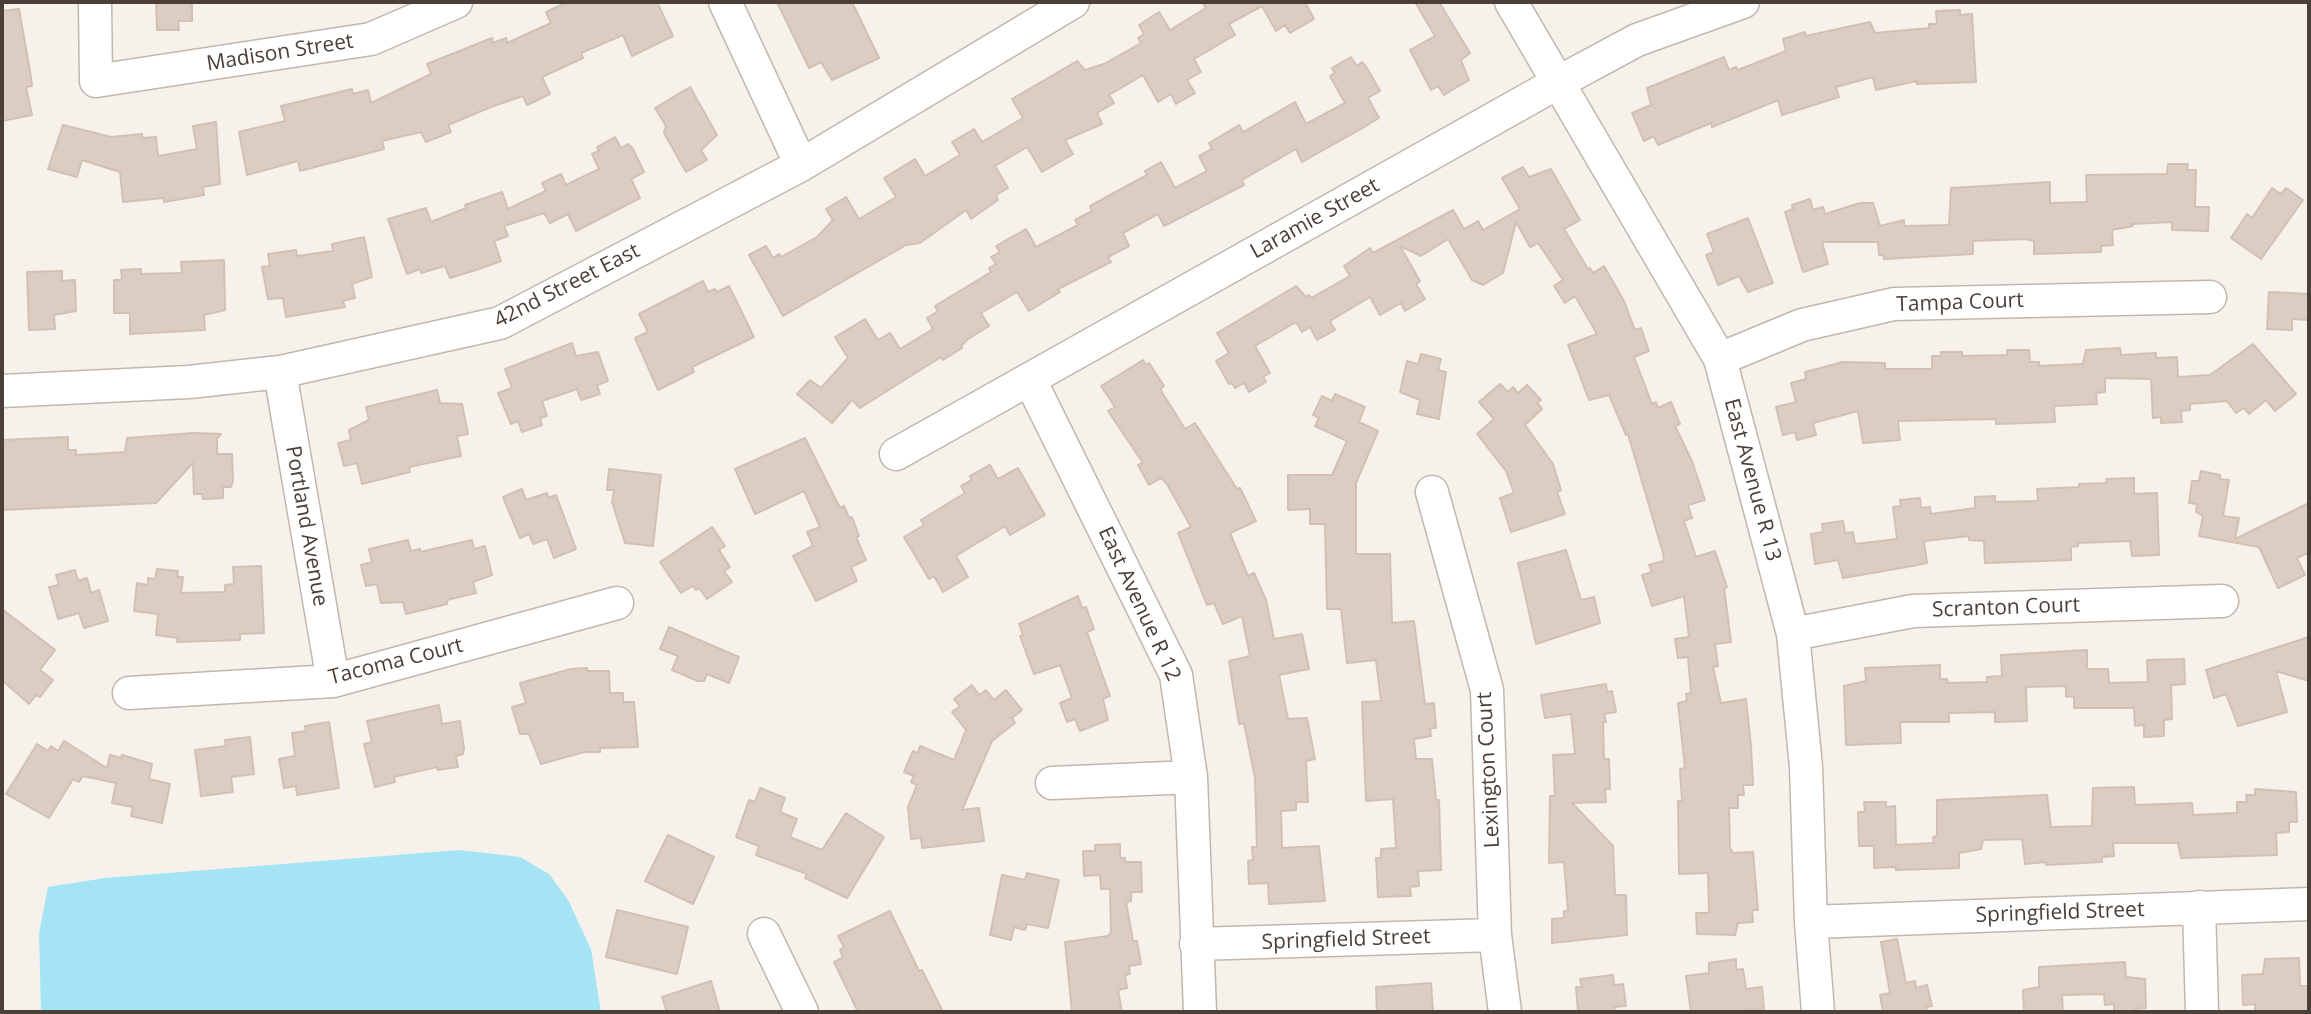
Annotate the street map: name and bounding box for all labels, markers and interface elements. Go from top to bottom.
street label: Madison Street [205,29,355,77]
street label: Laramie Street [1246,173,1384,265]
street label: 42nd Street East [490,238,644,334]
street label: Tampa Court [1896,288,2024,318]
street label: East Avenue R 13 [1718,396,1786,564]
street label: Portland Avenue [279,444,333,608]
street label: East Avenue R 12 [1092,523,1186,685]
street label: Scranton Court [1932,593,2080,623]
street label: Tacoma Court [326,633,466,691]
street label: Lexington Court [1472,691,1506,849]
street label: Springfield Street [1975,897,2145,929]
street label: Springfield Street [1261,924,1431,956]

